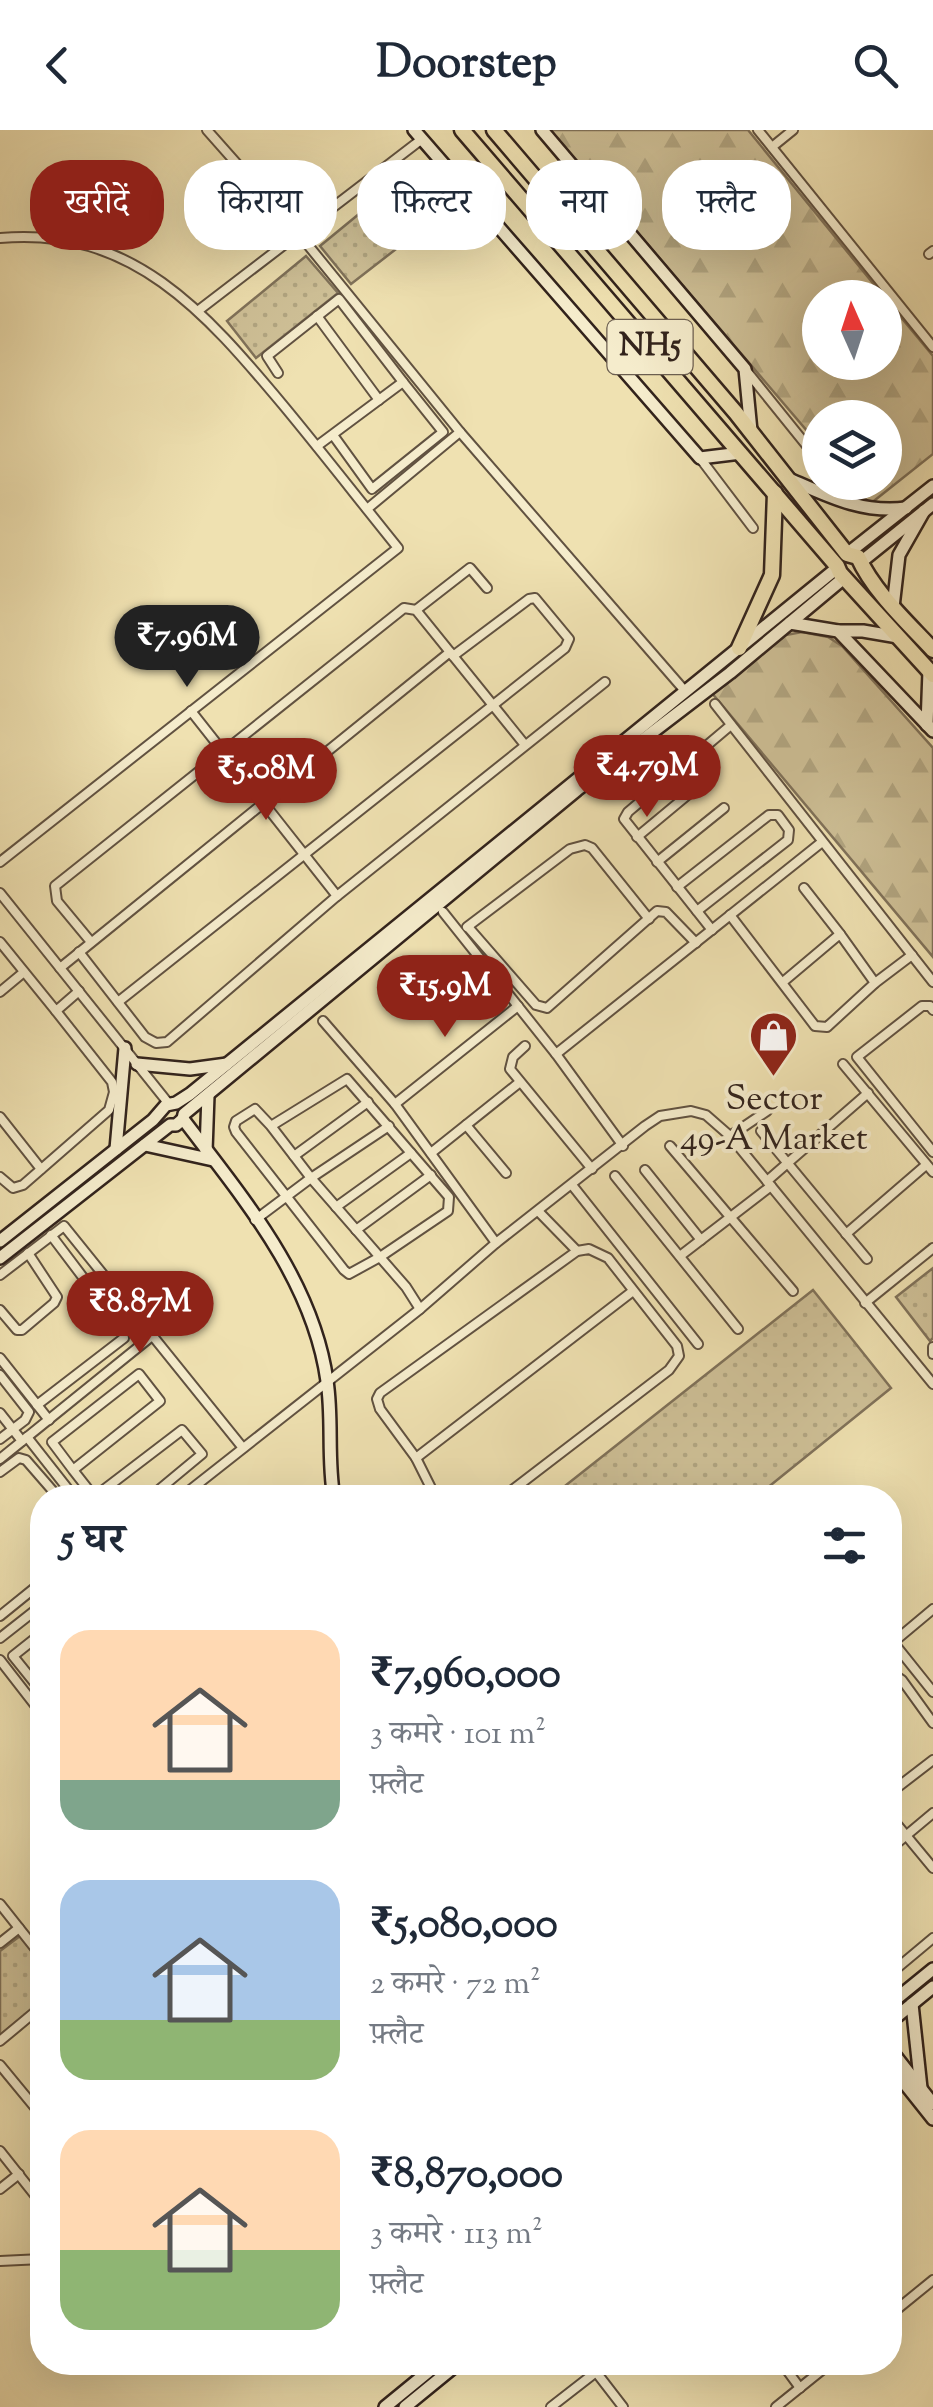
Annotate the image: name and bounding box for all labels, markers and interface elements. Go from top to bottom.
text: Doorstep [376,33,557,98]
icon: back [30,38,85,93]
icon: search [848,38,903,93]
chip: खरीदें [30,160,164,250]
chip: किराया [184,160,337,250]
chip: फ़िल्टर [357,160,506,250]
chip: नया [526,160,642,250]
chip: फ़्लैट [662,160,791,250]
north arrow [802,280,902,380]
map controls [802,280,902,500]
road number: NH5 [608,320,692,374]
button: layers [802,400,902,500]
pin: ₹7.96M [106,605,268,690]
text: ₹7.96M [137,614,237,660]
pin: ₹4.79M [566,735,728,820]
pin: ₹5.08M [185,738,347,823]
text: ₹4.79M [596,744,698,790]
text: ₹5.08M [217,747,315,793]
pin: ₹15.9M [364,955,526,1040]
text: ₹15.9M [399,964,491,1010]
shop icon: Sector 49-A Market [748,1010,800,1078]
place label: Sector 49-A Market [680,1075,868,1166]
pin: ₹8.87M [59,1271,221,1356]
text: ₹8.87M [89,1280,191,1326]
text: 5 घर [60,1512,125,1572]
icon: filters [817,1518,872,1573]
text: ₹7,960,000 [370,1646,561,1706]
icon: home [140,1670,260,1790]
text: 3 कमरे · 101 m² [370,1712,546,1758]
text: फ़्लैट [370,1763,423,1809]
text: ₹5,080,000 [370,1896,558,1956]
icon: home [140,1920,260,2040]
text: 2 कमरे · 72 m² [370,1962,541,2008]
text: फ़्लैट [370,2013,423,2059]
text: ₹8,870,000 [370,2146,563,2206]
icon: home [140,2170,260,2290]
text: 3 कमरे · 113 m² [370,2212,543,2258]
text: फ़्लैट [370,2263,423,2309]

